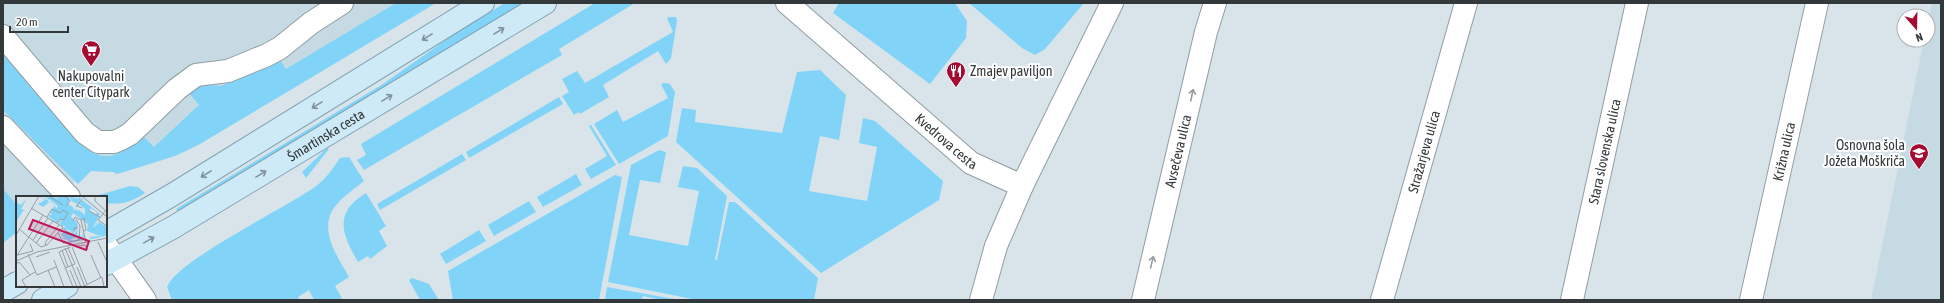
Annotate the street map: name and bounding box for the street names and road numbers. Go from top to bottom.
street label: Stara slovenska ulica [1585,97,1624,206]
street label: Šmartinska cesta [285,106,367,164]
street label: Stražarjeva ulica [1405,109,1443,195]
street label: Kvedrova cesta [912,110,979,173]
street label: Avsečeva ulica [1162,113,1194,189]
street label: Križna ulica [1770,121,1798,183]

